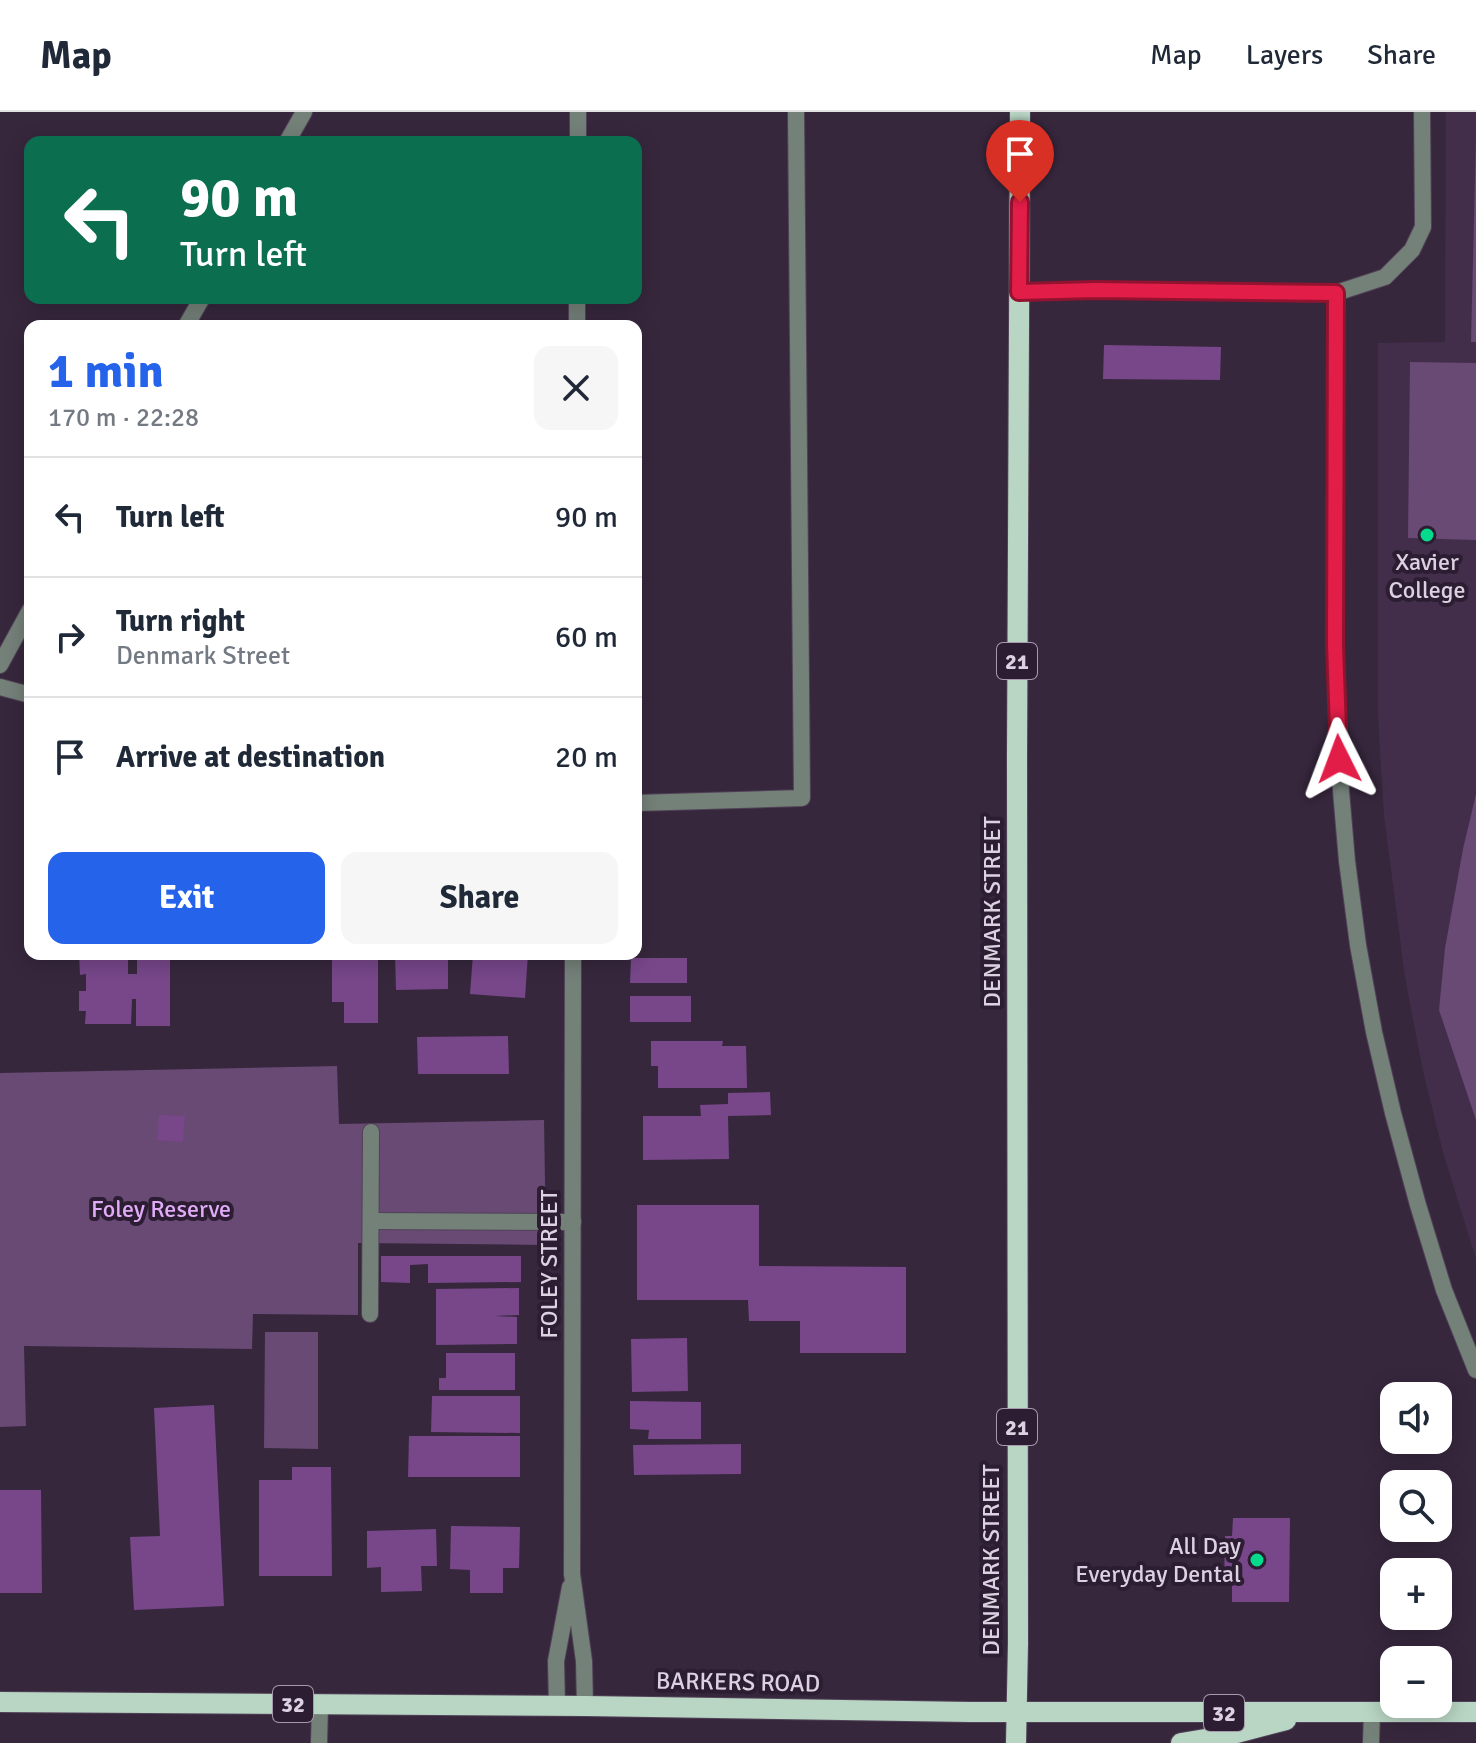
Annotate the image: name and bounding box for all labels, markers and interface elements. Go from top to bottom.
text: Map [40,32,112,79]
text: Map [1150,38,1202,72]
text: Layers [1246,38,1323,72]
text: Share [1367,38,1436,72]
pin [986,120,1054,202]
icon: arrive [998,132,1042,176]
text: 90 m [180,163,298,232]
icon: left [48,168,152,272]
text: Turn left [180,232,307,277]
text: 1 min [48,342,164,401]
button: close [534,346,618,430]
text: 170 m · 22:28 [48,402,199,434]
icon: left [48,495,92,539]
text: Turn left [116,499,225,536]
text: 90 m [555,499,618,536]
marker: Xavier College [1418,526,1436,544]
place label: Xavier College [1388,547,1466,605]
text: Turn right [116,603,245,640]
icon: right [48,615,92,659]
text: 60 m [555,619,618,656]
text: Denmark Street [116,640,290,672]
road number: 21 [997,643,1037,679]
position arrow [1297,717,1381,801]
icon: arrive [48,735,92,779]
text: Arrive at destination [116,739,385,776]
text: 20 m [555,739,618,776]
street label: DENMARK STREET [977,816,1007,1008]
button: Exit [48,852,325,944]
button: Share [341,852,618,944]
street label: FOLEY STREET [534,1189,564,1339]
park label: Foley Reserve [91,1194,231,1224]
map controls [1380,1382,1452,1718]
button: sound [1380,1382,1452,1454]
road number: 21 [997,1409,1037,1445]
street label: DENMARK STREET [976,1464,1006,1656]
button: search [1380,1470,1452,1542]
place label: All Day Everyday Dental [1075,1531,1241,1589]
marker: All Day Everyday Dental [1248,1551,1266,1569]
button: + [1380,1558,1452,1630]
button: − [1380,1646,1452,1718]
street label: BARKERS ROAD [656,1666,820,1698]
road number: 32 [273,1686,313,1722]
road number: 32 [1204,1695,1244,1731]

